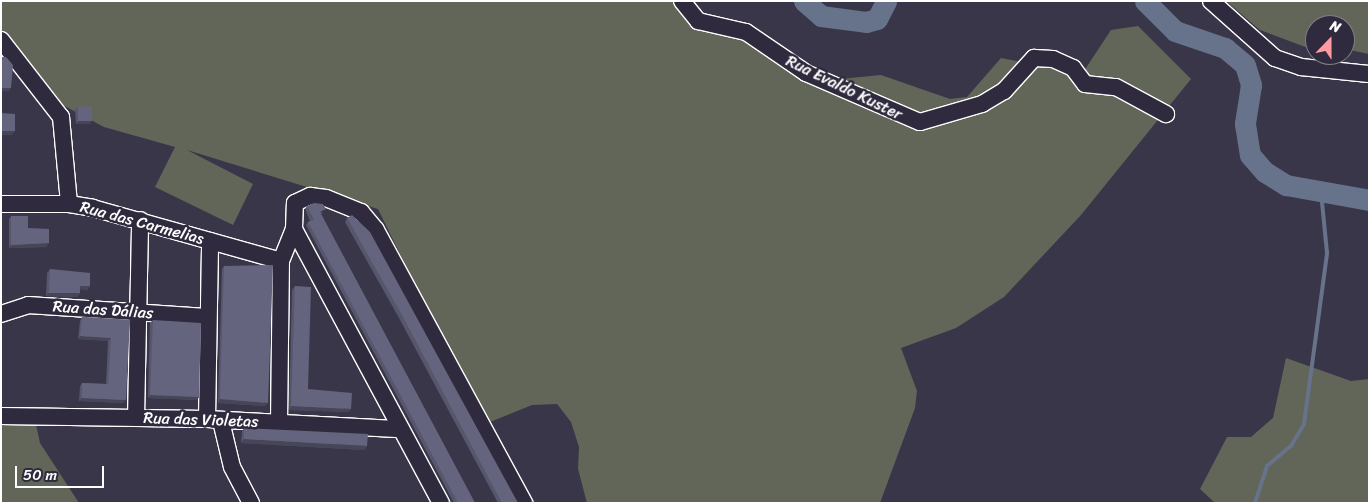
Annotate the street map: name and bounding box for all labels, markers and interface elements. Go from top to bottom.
text: N [1326,13,1345,40]
north arrow [1305,15,1355,65]
street label: Rua Evaldo Kuster [782,51,906,125]
street label: Rua das Carmelias [78,197,206,249]
street label: Rua das Dálias [52,297,154,323]
street label: Rua das Violetas [144,408,258,432]
scale bar [18,456,106,488]
text: 50 m [23,462,57,488]

